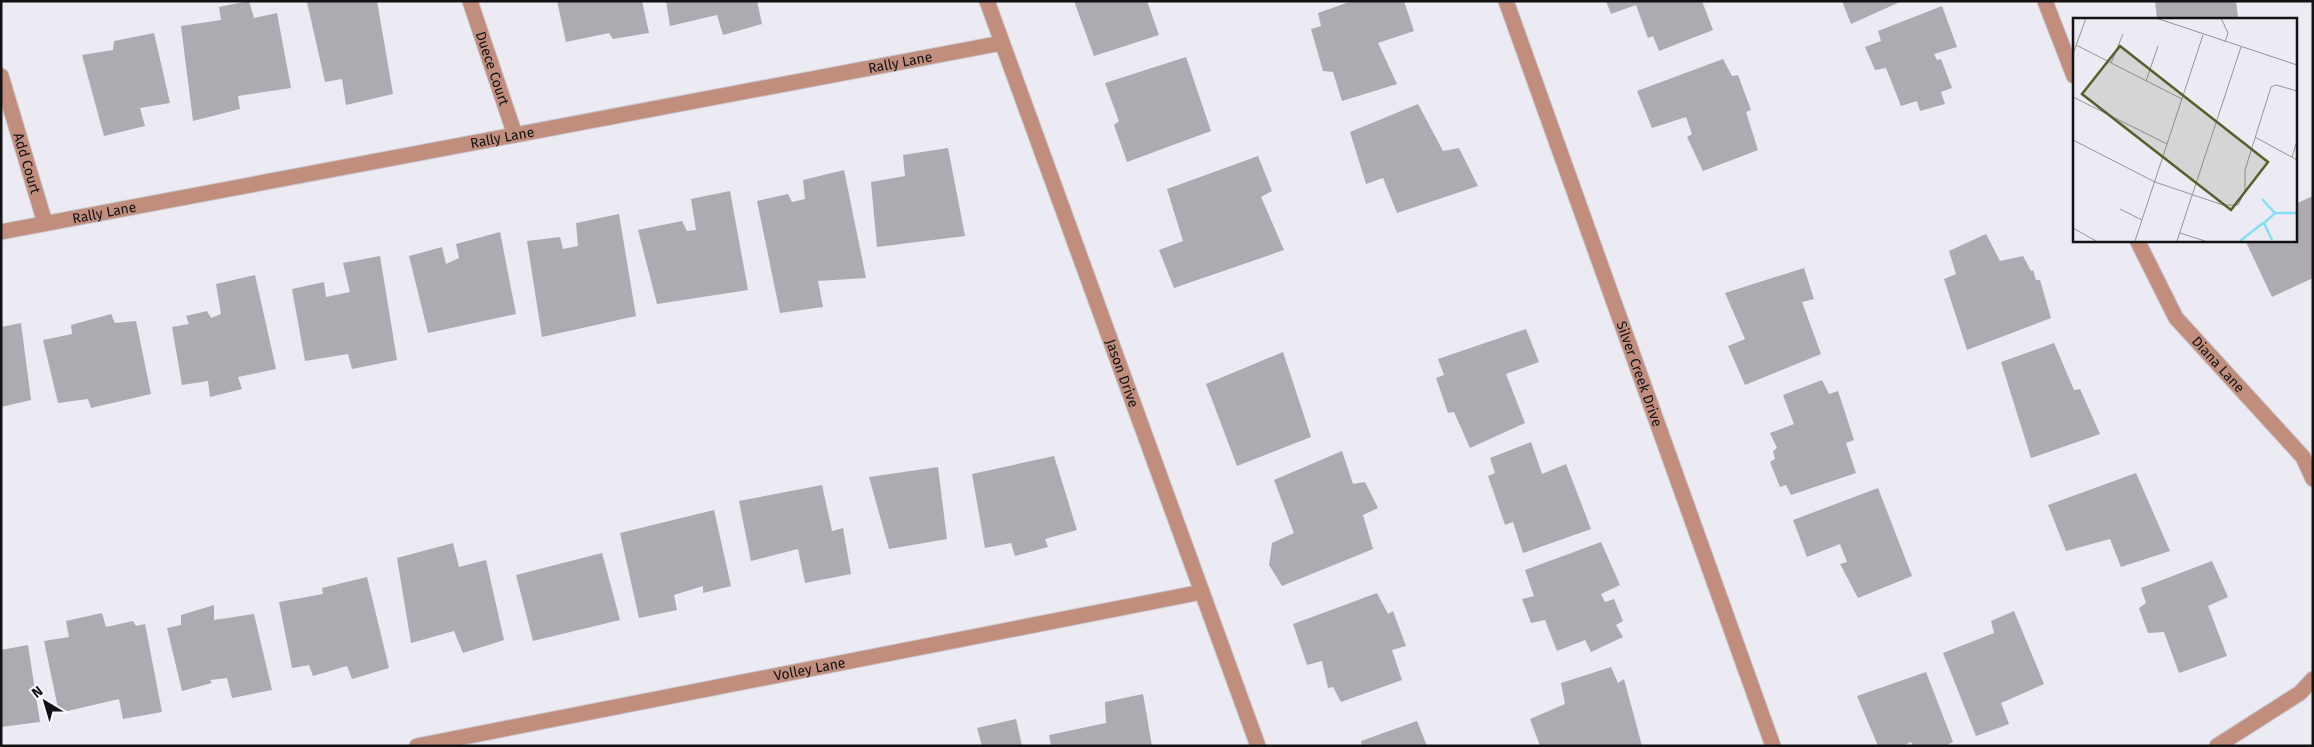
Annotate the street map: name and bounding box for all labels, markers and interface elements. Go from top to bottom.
inset map [2073,18,2296,241]
street label: Duece Court [472,29,513,109]
street label: Rally Lane [867,48,934,77]
street label: Rally Lane [469,124,536,152]
street label: Add Court [9,131,44,197]
street label: Rally Lane [71,199,138,227]
street label: Silver Creek Drive [1612,319,1666,429]
street label: Diana Lane [2188,333,2248,396]
street label: Jason Drive [1102,337,1142,410]
street label: Volley Lane [773,654,847,685]
north arrow [20,677,70,727]
text: N [28,683,46,702]

